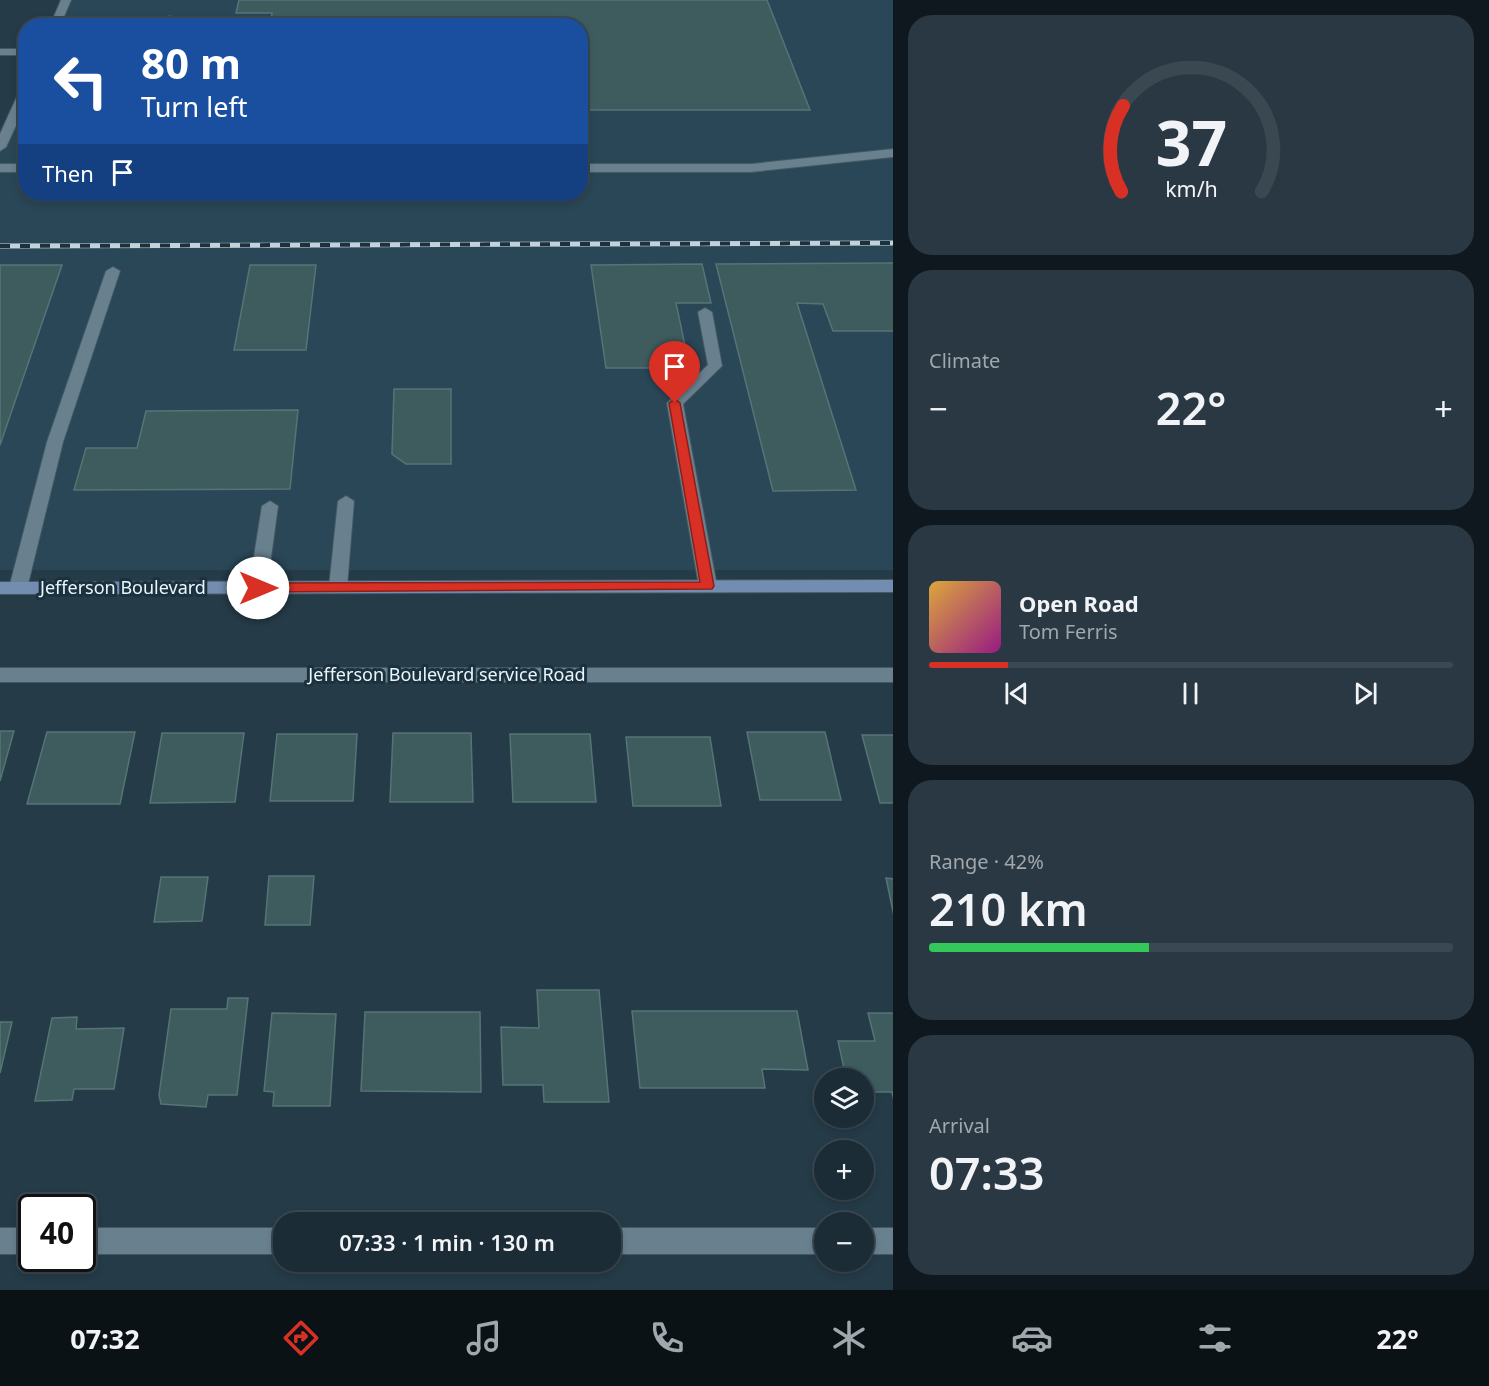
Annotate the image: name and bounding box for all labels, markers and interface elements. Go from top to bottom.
text: 80 m [141,34,241,91]
icon: left [42,42,120,120]
text: Turn left [141,88,247,125]
text: 37 [1155,99,1227,184]
icon: arrive [106,156,139,189]
text: Then [42,158,94,188]
text: km/h [1165,174,1217,203]
pin [649,341,700,403]
text: Climate [929,347,1000,374]
icon: arrive [658,350,691,383]
text: 22° [1156,377,1226,438]
text: − [929,386,948,431]
text: + [1434,386,1453,431]
position arrow [226,556,290,620]
street label: Jefferson Boulevard [38,575,206,599]
text: Open Road [1019,588,1139,618]
text: Tom Ferris [1019,618,1118,645]
street label: Jefferson Boulevard service Road [306,662,586,686]
icon: previous [1000,677,1033,710]
icon: pause [1174,677,1207,710]
icon: next [1349,677,1382,710]
text: Range · 42% [929,848,1044,875]
text: 210 km [929,878,1088,939]
map controls [814,1068,874,1272]
button: layers [814,1068,874,1128]
text: Arrival [929,1112,990,1139]
button: + [814,1140,874,1200]
text: 07:33 [929,1142,1044,1203]
speed limit sign: 40 [18,1194,96,1272]
button: − [814,1212,874,1272]
text: 07:33 · 1 min · 130 m [339,1227,555,1257]
icon: directions [280,1317,322,1359]
icon: music [463,1317,505,1359]
icon: phone [646,1317,688,1359]
icon: climate [828,1317,870,1359]
icon: car [1011,1317,1053,1359]
icon: filters [1194,1317,1236,1359]
text: 07:32 [70,1320,140,1357]
text: 22° [1376,1320,1419,1357]

